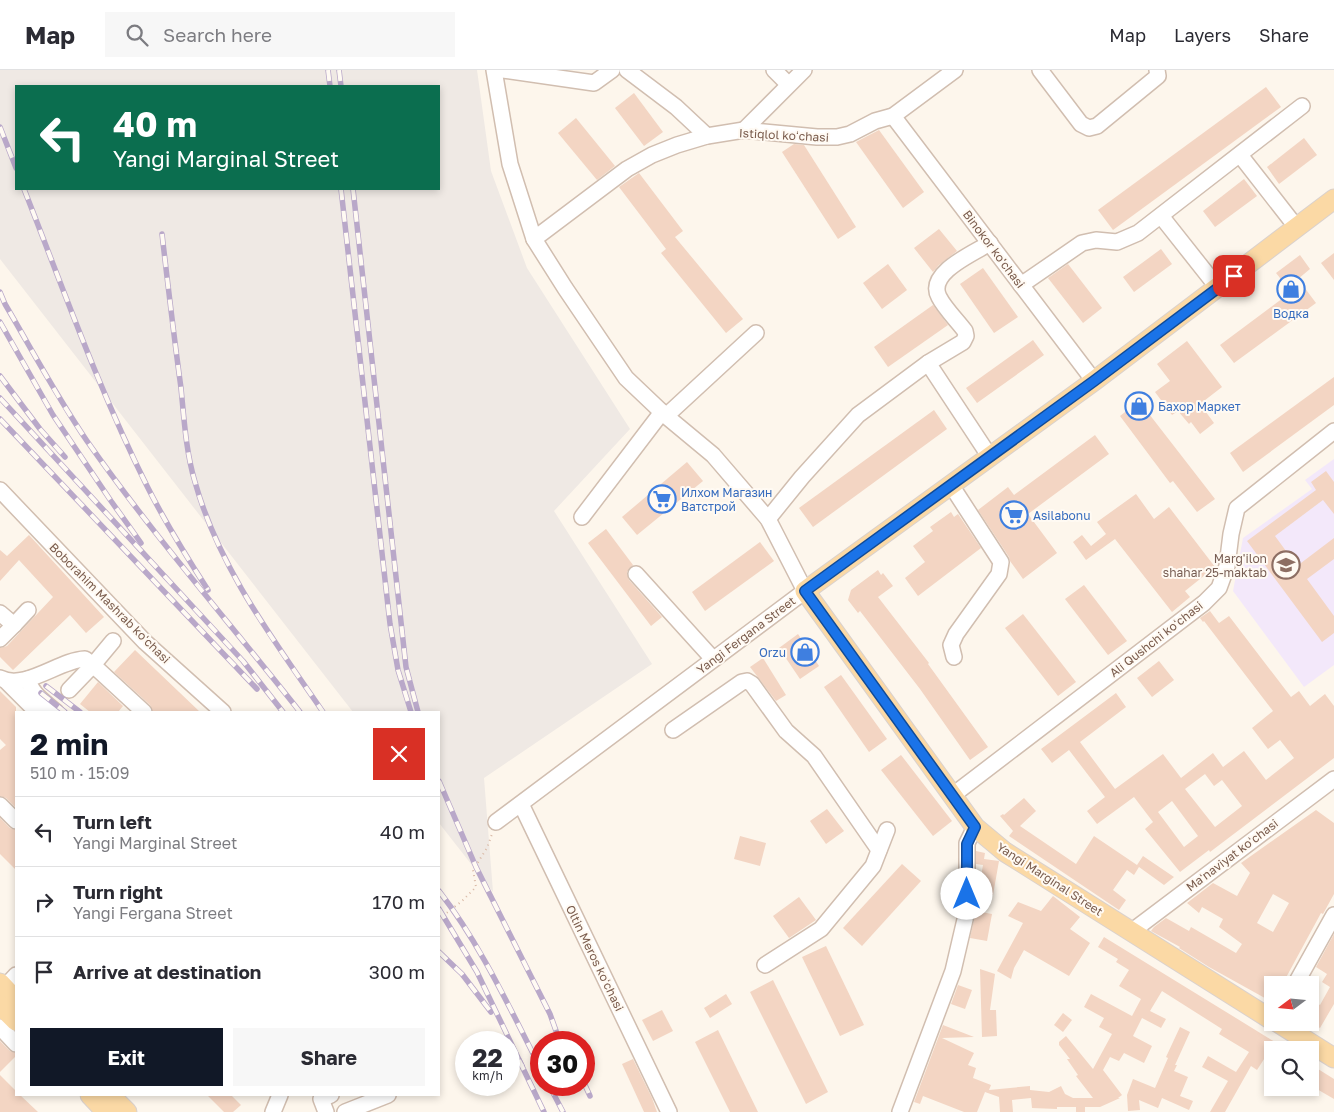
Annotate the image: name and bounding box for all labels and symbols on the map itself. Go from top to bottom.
street label: Istiqlol koʻchasi [739,125,829,145]
street label: Binokor ko'chasi [960,207,1028,291]
pin [1213,255,1255,297]
shop icon: Водка [1276,274,1306,304]
place label: Водка [1273,306,1309,321]
shop icon: Бахор Маркет [1124,391,1154,421]
place label: Бахор Маркет [1158,399,1241,414]
supermarket icon: Илхом Магазин Ватстрой [647,484,677,514]
place label: Илхом Магазин Ватстрой [681,485,772,514]
supermarket icon: Asilabonu [999,500,1029,530]
place label: Asilabonu [1033,508,1090,523]
street label: Boborahim Mashrab koʻchasi [46,539,174,667]
school or university icon: Marg'ilon shahar 25-maktab [1271,550,1301,580]
place label: Marg'ilon shahar 25-maktab [1163,551,1267,580]
street label: Yangi Fergana Street [694,593,799,677]
street label: Ali Qushchi koʻchasi [1106,598,1206,680]
shop icon: Orzu [790,637,820,667]
place label: Orzu [759,645,786,660]
street label: Maʻnaviyat koʻchasi [1183,816,1281,894]
street label: Yangi Marginal Street [994,839,1106,919]
position arrow [940,867,992,919]
street label: Oltin Meros koʻchasi [563,903,627,1013]
north arrow [1264,976,1319,1031]
speed limit sign: 30 [530,1031,595,1096]

